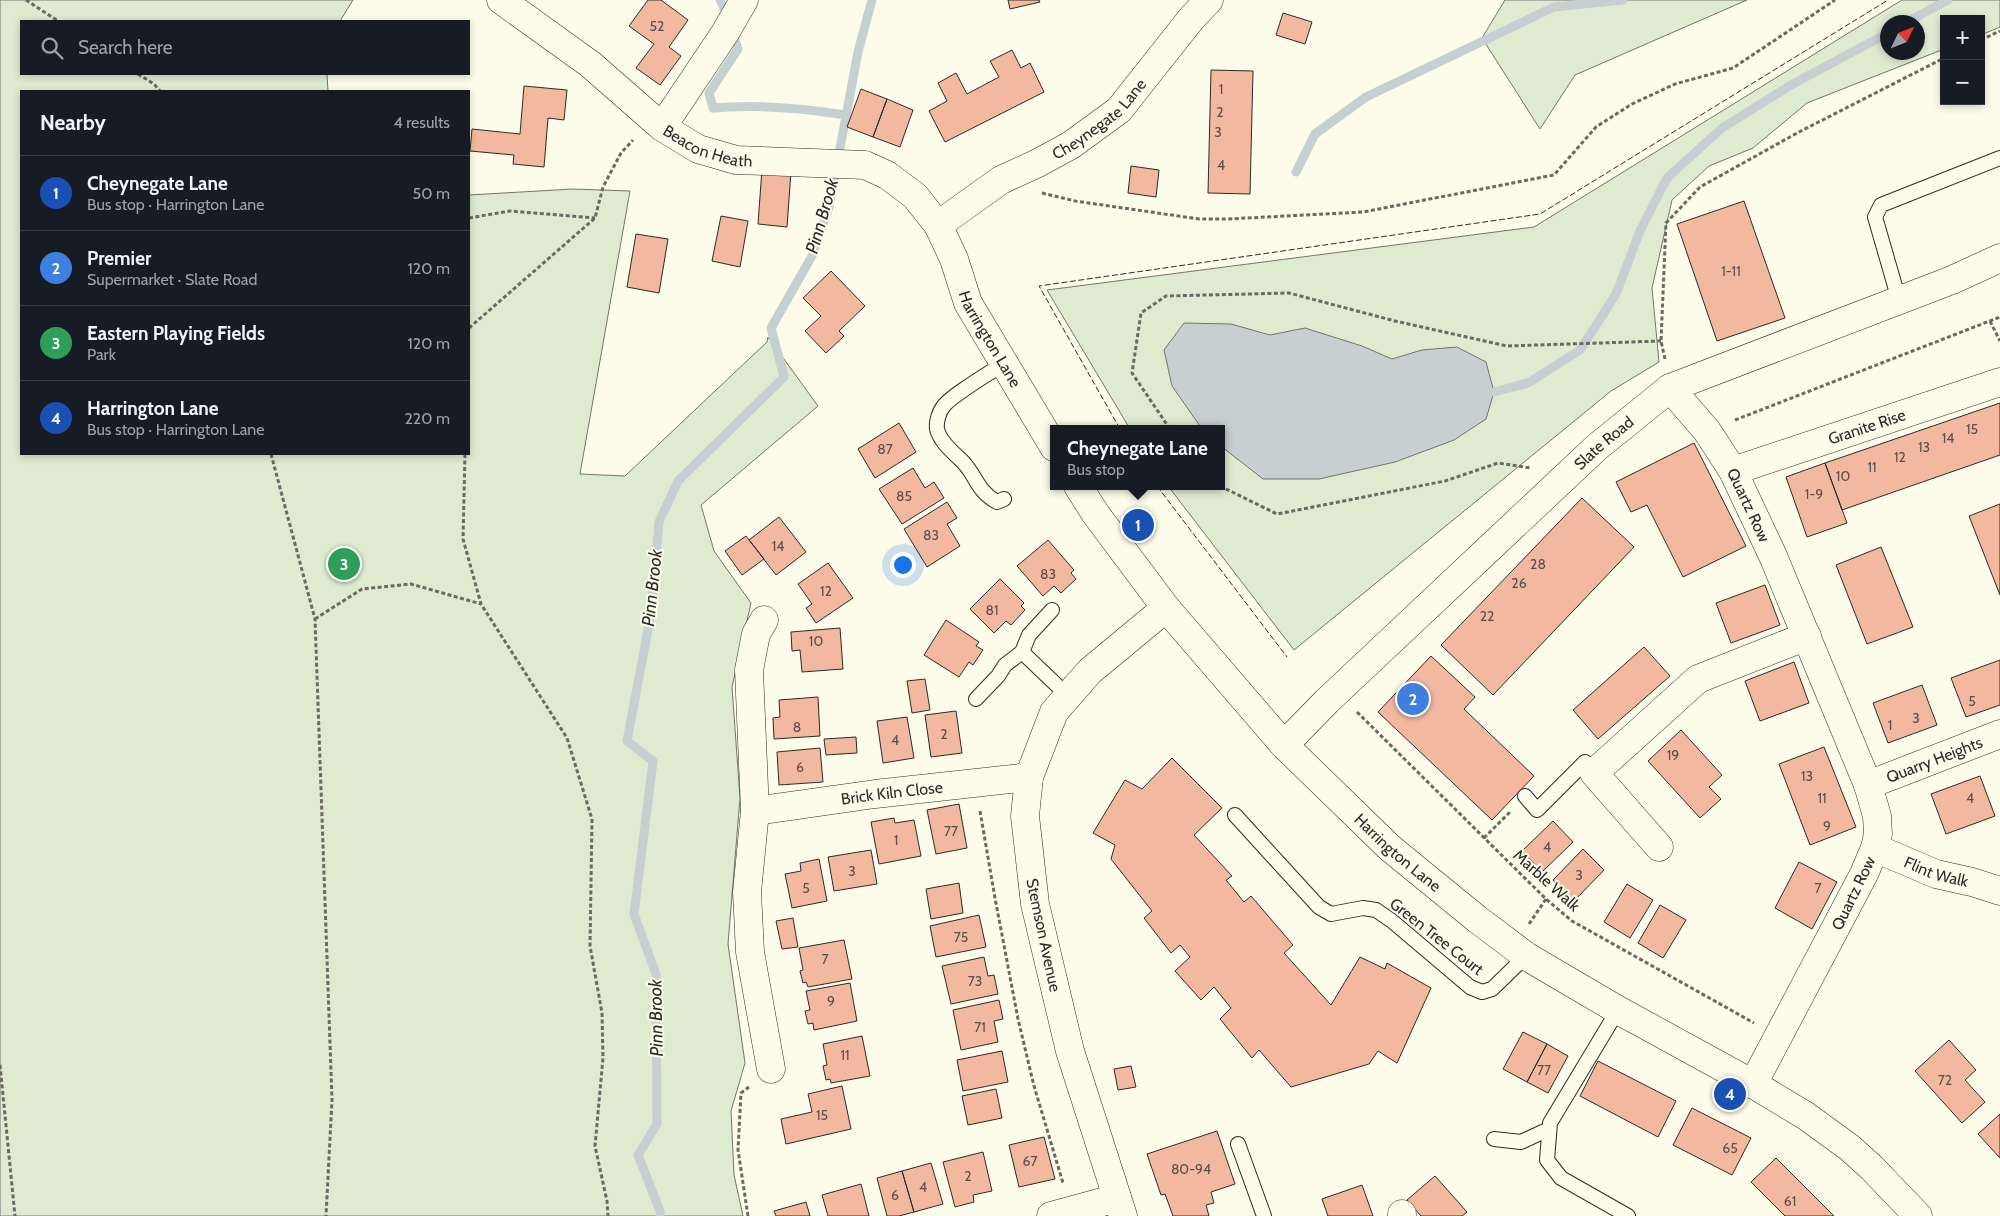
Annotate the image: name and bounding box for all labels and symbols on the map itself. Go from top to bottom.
north arrow [1880,15,1925,60]
house number: 52 [650,17,664,35]
street label: Cheynegate Lane [1049,75,1150,164]
house number: 1 [1219,80,1223,98]
house number: 2 [1216,103,1224,121]
street label: Beacon Heath [660,121,753,171]
house number: 3 [1214,123,1222,141]
house number: 4 [1217,156,1225,174]
water label: Pinn Brook [801,175,844,256]
house number: 1-11 [1721,262,1741,280]
street label: Harrington Lane [955,288,1025,391]
street label: Granite Rise [1826,405,1908,449]
street label: Slate Road [1570,412,1638,474]
house number: 15 [1966,420,1978,438]
house number: 14 [1942,429,1954,447]
house number: 13 [1918,438,1930,456]
house number: 87 [877,440,893,458]
house number: 12 [1894,448,1906,466]
house number: 11 [1867,458,1877,476]
street label: Quartz Row [1723,465,1774,546]
house number: 10 [1836,467,1850,485]
house number: 1-9 [1805,485,1823,503]
house number: 85 [896,487,912,505]
pin: 1 [1122,506,1154,544]
house number: 83 [923,526,939,544]
house number: 14 [772,537,784,555]
pin: 3 [328,545,360,583]
water label: Pinn Brook [637,547,667,628]
your location [890,552,916,578]
house number: 28 [1530,555,1546,573]
house number: 83 [1040,565,1056,583]
house number: 26 [1511,574,1527,592]
house number: 12 [820,582,832,600]
house number: 81 [985,601,999,619]
house number: 22 [1480,607,1494,625]
house number: 10 [809,632,823,650]
pin: 2 [1397,680,1429,718]
house number: 5 [1968,692,1976,710]
house number: 3 [1912,709,1920,727]
house number: 1 [1888,716,1892,734]
house number: 8 [793,718,801,736]
house number: 2 [940,725,948,743]
house number: 4 [891,731,899,749]
street label: Quarry Heights [1884,733,1985,787]
house number: 19 [1667,746,1679,764]
house number: 6 [796,758,804,776]
house number: 13 [1801,767,1813,785]
street label: Brick Kiln Close [840,778,944,809]
house number: 11 [1817,789,1827,807]
house number: 4 [1966,789,1974,807]
street label: Harrington Lane [1350,810,1445,896]
house number: 9 [1823,817,1831,835]
house number: 77 [944,822,958,840]
house number: 1 [894,831,898,849]
house number: 4 [1543,838,1551,856]
street label: Marble Walk [1509,846,1585,916]
street label: Quartz Row [1827,853,1880,933]
street label: Flint Walk [1901,853,1971,891]
house number: 3 [848,862,856,880]
house number: 3 [1575,866,1583,884]
street label: Stemson Avenue [1022,877,1065,993]
house number: 5 [802,879,810,897]
house number: 7 [1814,879,1822,897]
street label: Green Tree Court [1386,894,1488,979]
house number: 75 [954,928,968,946]
house number: 7 [821,950,829,968]
house number: 73 [968,972,982,990]
water label: Pinn Brook [644,978,668,1057]
house number: 9 [827,992,835,1010]
house number: 71 [974,1018,986,1036]
house number: 11 [840,1046,850,1064]
house number: 77 [1537,1061,1551,1079]
house number: 72 [1938,1071,1952,1089]
pin: 4 [1714,1075,1746,1113]
house number: 15 [816,1106,828,1124]
house number: 65 [1722,1139,1738,1157]
house number: 67 [1023,1152,1037,1170]
house number: 80-94 [1171,1160,1211,1178]
house number: 2 [964,1167,972,1185]
house number: 4 [919,1178,927,1196]
house number: 6 [891,1186,899,1204]
house number: 61 [1784,1192,1796,1210]

